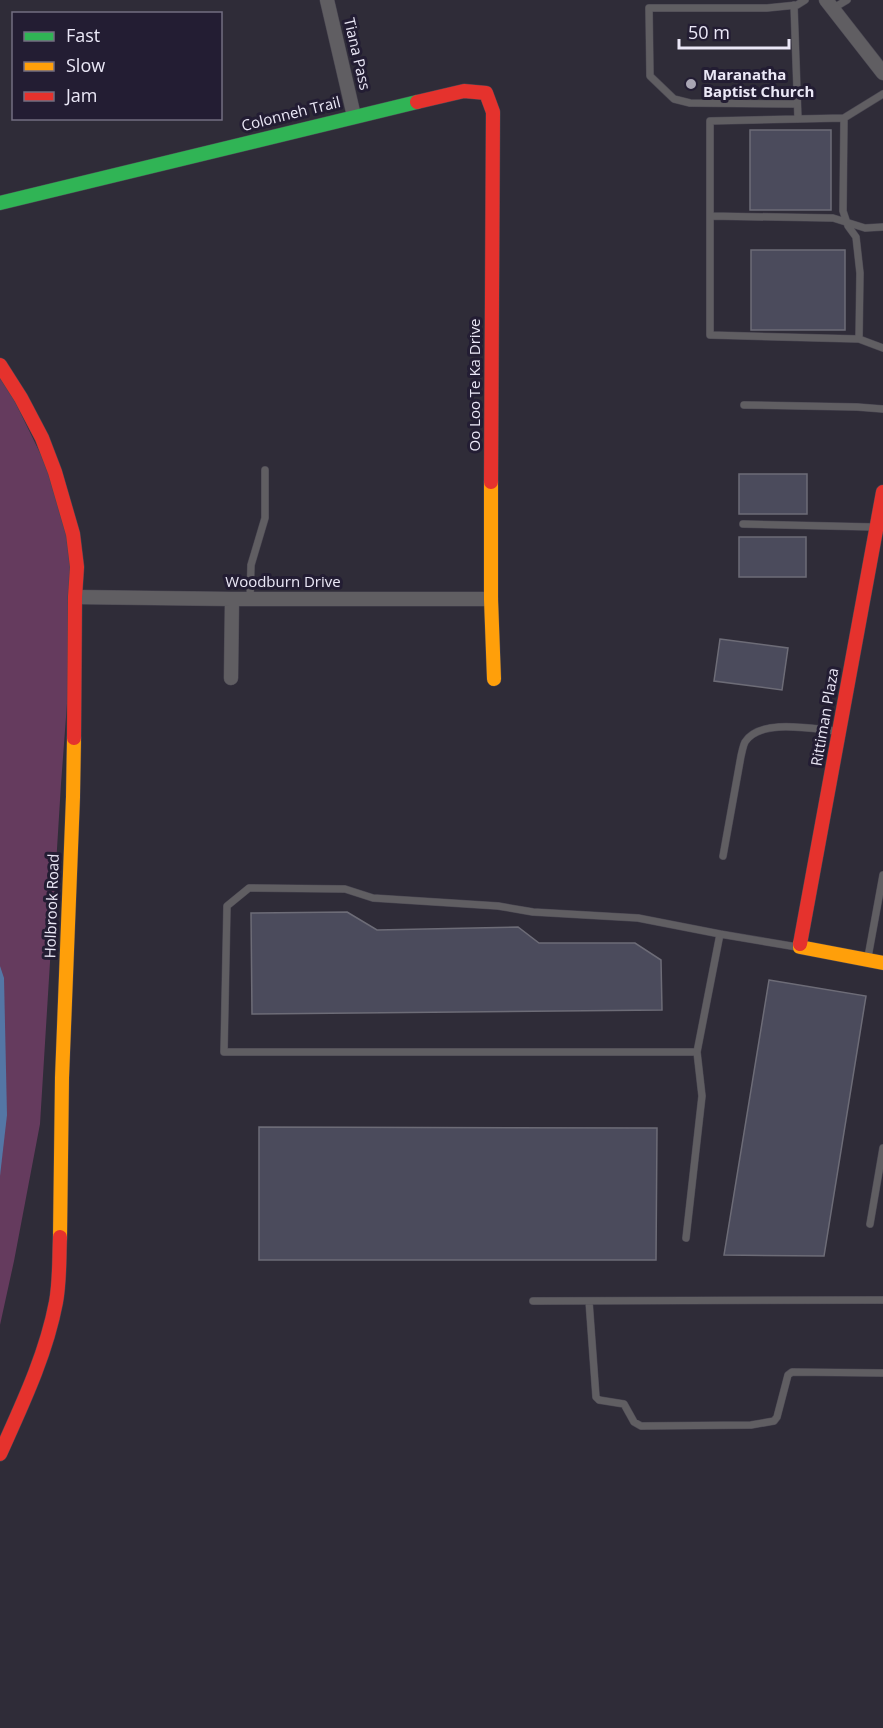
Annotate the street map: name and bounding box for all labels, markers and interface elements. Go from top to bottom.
legend [12,12,222,120]
scale bar [679,12,788,50]
street label: Tiana Pass [340,16,376,92]
text: 50 m [688,20,730,44]
text: Fast [66,23,100,47]
text: Slow [66,53,105,77]
place label: Maranatha Baptist Church [703,64,814,101]
marker: Maranatha Baptist Church [684,77,698,91]
text: Jam [64,83,98,107]
street label: Colonneh Trail [239,91,342,135]
street label: Oo Loo Te Ka Drive [464,318,484,452]
street label: Woodburn Drive [225,571,341,591]
street label: Rittiman Plaza [806,666,842,767]
street label: Holbrook Road [39,853,63,959]

